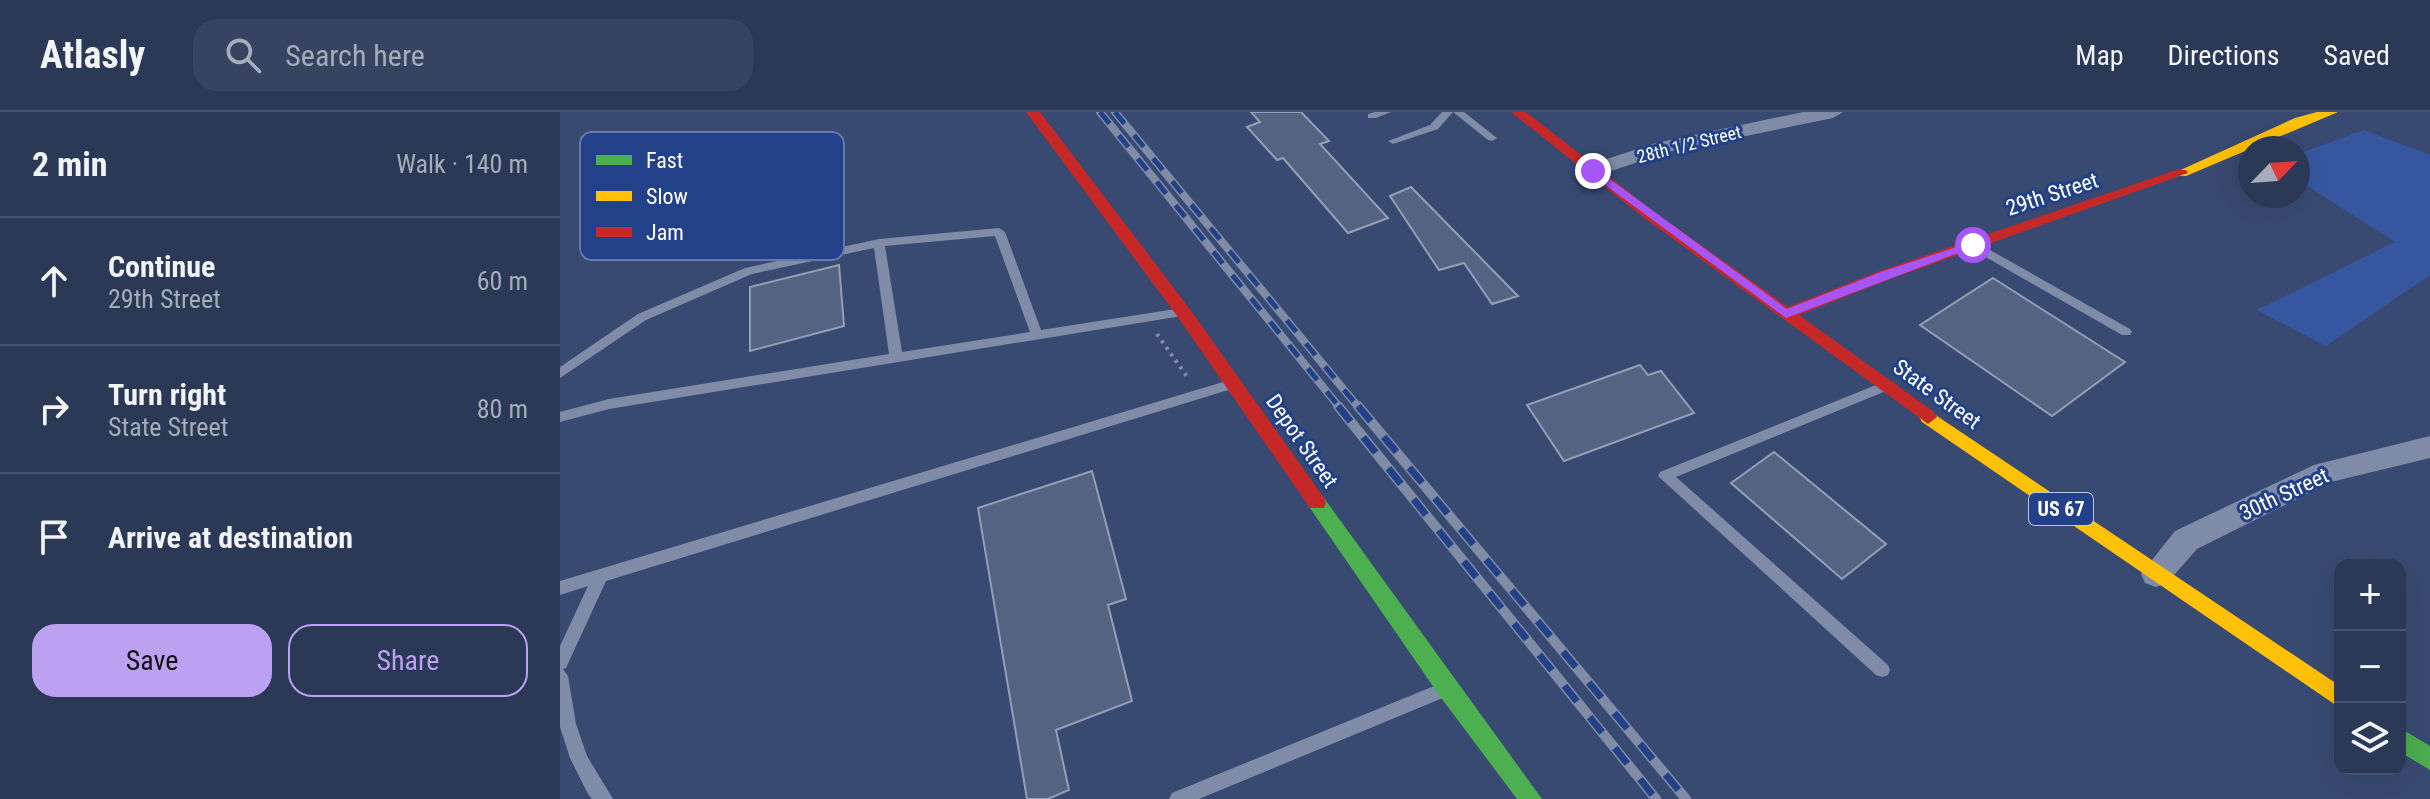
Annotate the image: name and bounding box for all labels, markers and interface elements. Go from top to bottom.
search box [193,19,753,91]
text: Atlasly [40,33,145,77]
icon: search [221,33,265,77]
text: Search here [285,38,425,73]
text: Map [2075,39,2124,72]
text: Directions [2168,39,2279,72]
text: Saved [2323,39,2390,72]
street label: 28th 1/2 Street [1635,121,1743,167]
legend [580,132,844,260]
north arrow [2238,136,2310,208]
text: 2 min [32,144,108,184]
text: Fast [646,148,683,173]
text: Walk · 140 m [396,149,528,179]
route end [1575,153,1611,189]
street label: 29th Street [2003,167,2101,221]
text: Slow [646,184,688,209]
text: Jam [646,220,684,245]
route start [1955,227,1991,263]
text: Continue [108,249,215,284]
icon: ahead [32,259,76,303]
text: 60 m [477,266,528,296]
text: 29th Street [108,284,221,314]
street label: State Street [1888,354,1986,434]
text: Turn right [108,377,226,412]
icon: right [32,387,76,431]
street label: Depot Street [1261,390,1343,492]
text: 80 m [477,394,528,424]
text: State Street [108,412,228,442]
street label: 30th Street [2235,462,2333,526]
road number: US 67 [2029,493,2093,525]
icon: arrive [32,515,76,559]
text: Arrive at destination [108,520,353,555]
map controls [2334,559,2406,775]
button: + [2334,559,2406,631]
button: Save [32,624,272,697]
button: Share [288,624,528,697]
button: − [2334,631,2406,703]
button: layers [2334,703,2406,775]

